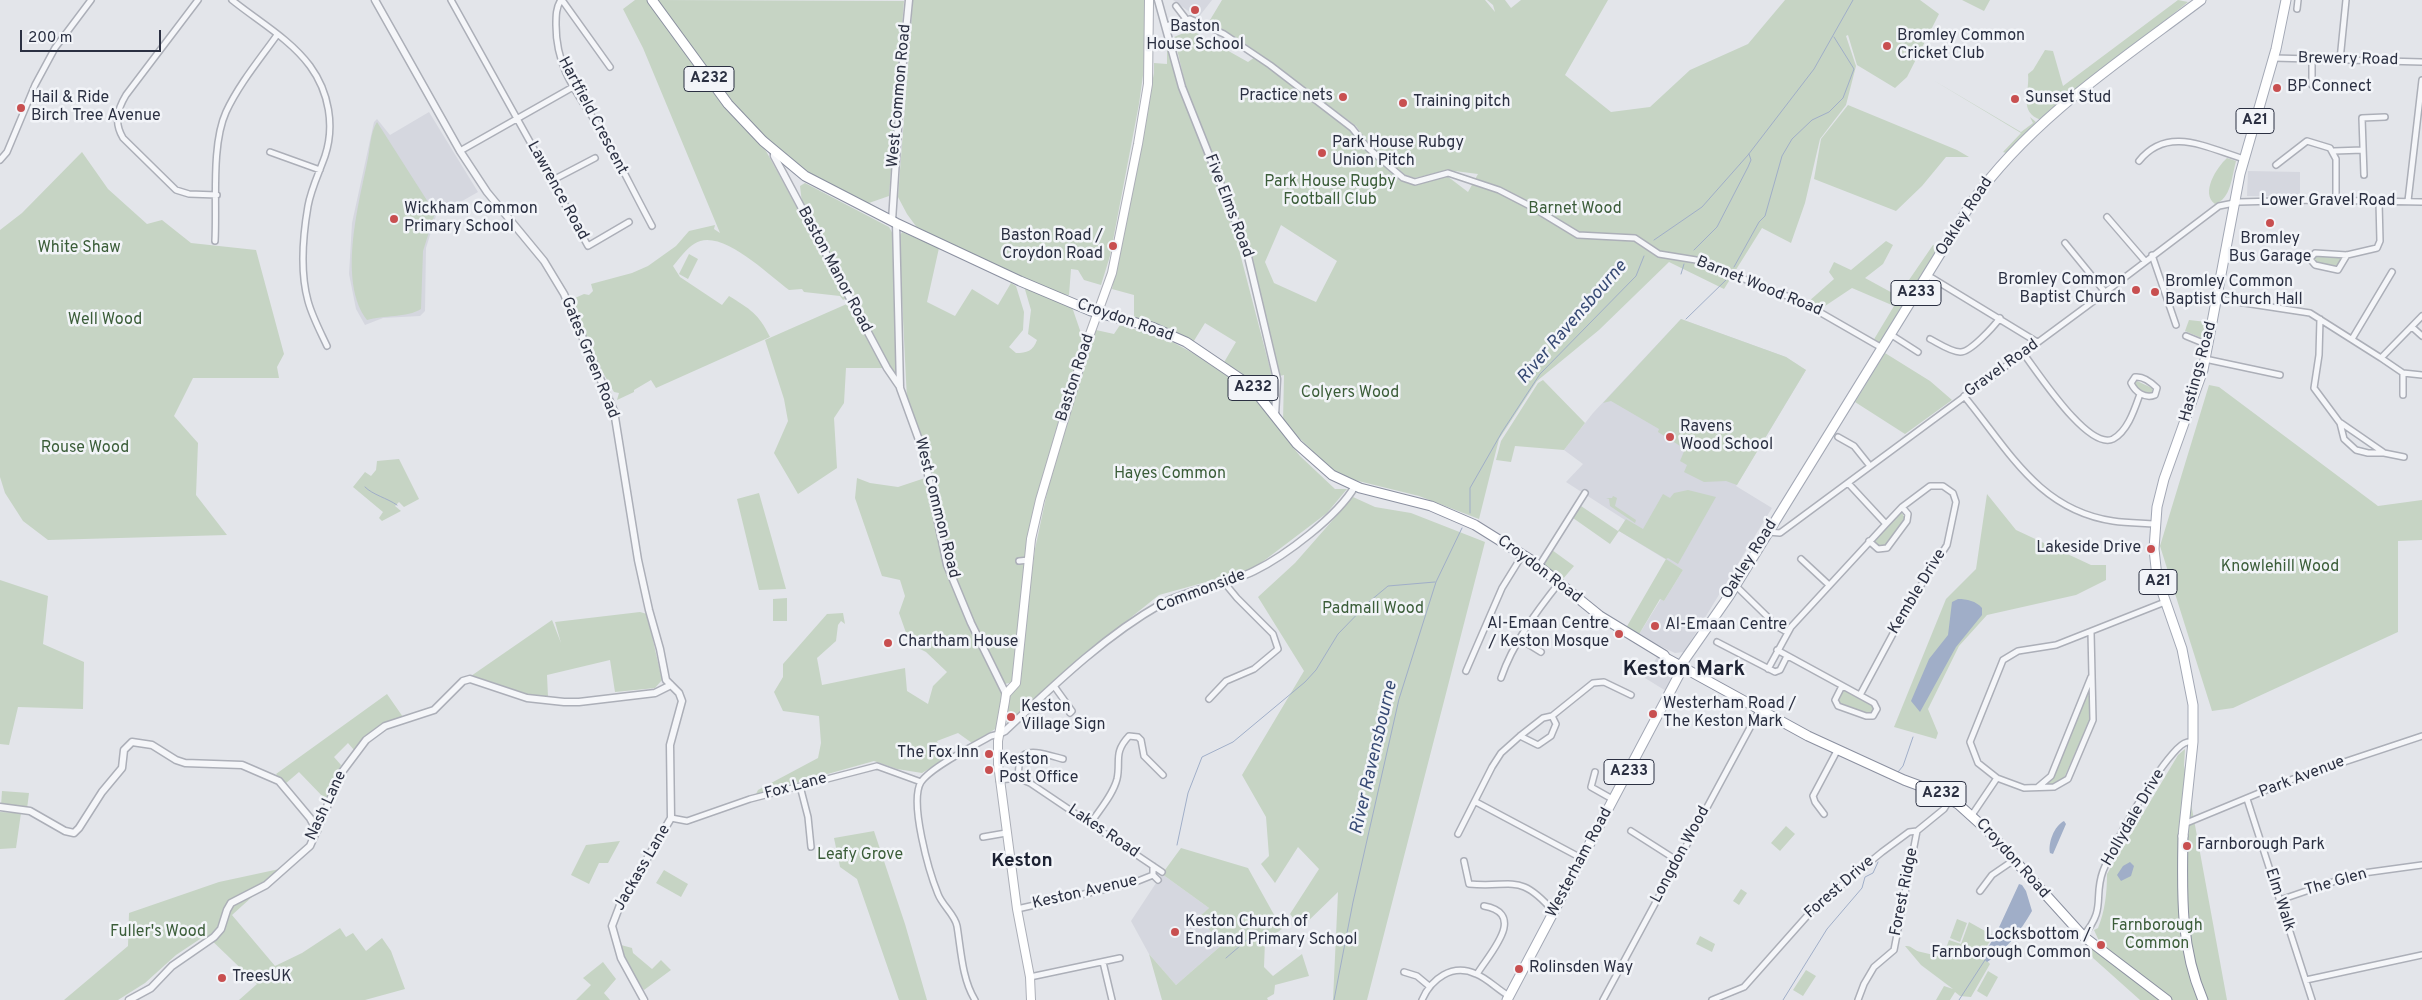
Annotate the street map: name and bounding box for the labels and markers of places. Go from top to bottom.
marker: Baston House School [1189,4,1201,16]
place label: Baston House School [1146,18,1244,56]
place label: Bromley Common Cricket Club [1897,27,2025,65]
marker: Bromley Common Cricket Club [1881,40,1893,52]
place label: BP Connect [2287,78,2372,98]
marker: BP Connect [2271,82,2283,94]
place label: Practice nets [1239,87,1333,107]
place label: Hail & Ride Birch Tree Avenue [31,89,161,127]
place label: Sunset Stud [2025,89,2111,109]
marker: Practice nets [1337,91,1349,103]
place label: Training pitch [1413,93,1510,113]
marker: Sunset Stud [2009,93,2021,105]
marker: Training pitch [1397,97,1409,109]
marker: Hail & Ride Birch Tree Avenue [15,102,27,114]
place label: Park House Rubgy Union Pitch [1332,134,1464,172]
marker: Park House Rubgy Union Pitch [1316,147,1328,159]
place label: Wickham Common Primary School [404,200,538,238]
marker: Wickham Common Primary School [388,213,400,225]
marker: Bromley Bus Garage [2264,217,2276,229]
place label: Baston Road / Croydon Road [1000,227,1103,265]
place label: Bromley Bus Garage [2229,230,2311,268]
marker: Baston Road / Croydon Road [1107,240,1119,252]
place label: Bromley Common Baptist Church [1998,271,2126,309]
place label: Bromley Common Baptist Church Hall [2165,273,2303,311]
marker: Bromley Common Baptist Church [2130,284,2142,296]
marker: Bromley Common Baptist Church Hall [2149,286,2161,298]
place label: Ravens Wood School [1680,418,1773,456]
marker: Ravens Wood School [1664,431,1676,443]
place label: Lakeside Drive [2036,539,2141,559]
marker: Lakeside Drive [2145,543,2157,555]
place label: Al-Emaan Centre / Keston Mosque [1487,615,1609,653]
place label: Al-Emaan Centre [1665,616,1787,636]
marker: Al-Emaan Centre [1649,620,1661,632]
marker: Al-Emaan Centre / Keston Mosque [1613,628,1625,640]
place label: Chartham House [898,633,1018,653]
marker: Chartham House [882,637,894,649]
place label: Westerham Road / The Keston Mark [1663,695,1796,733]
place label: Keston Village Sign [1021,698,1106,736]
marker: Westerham Road / The Keston Mark [1647,708,1659,720]
marker: Keston Village Sign [1005,711,1017,723]
place label: The Fox Inn [897,744,979,764]
marker: The Fox Inn [983,748,995,760]
place label: Keston Post Office [999,751,1078,789]
marker: Keston Post Office [983,764,995,776]
place label: Farnborough Park [2197,836,2325,856]
marker: Farnborough Park [2181,840,2193,852]
place label: Keston Church of England Primary School [1185,913,1358,951]
marker: Keston Church of England Primary School [1169,926,1181,938]
place label: Locksbottom / Farnborough Common [1931,926,2091,964]
marker: Locksbottom / Farnborough Common [2095,939,2107,951]
place label: Rolinsden Way [1529,959,1633,979]
marker: Rolinsden Way [1513,963,1525,975]
place label: TreesUK [232,968,292,988]
marker: TreesUK [216,972,228,984]

